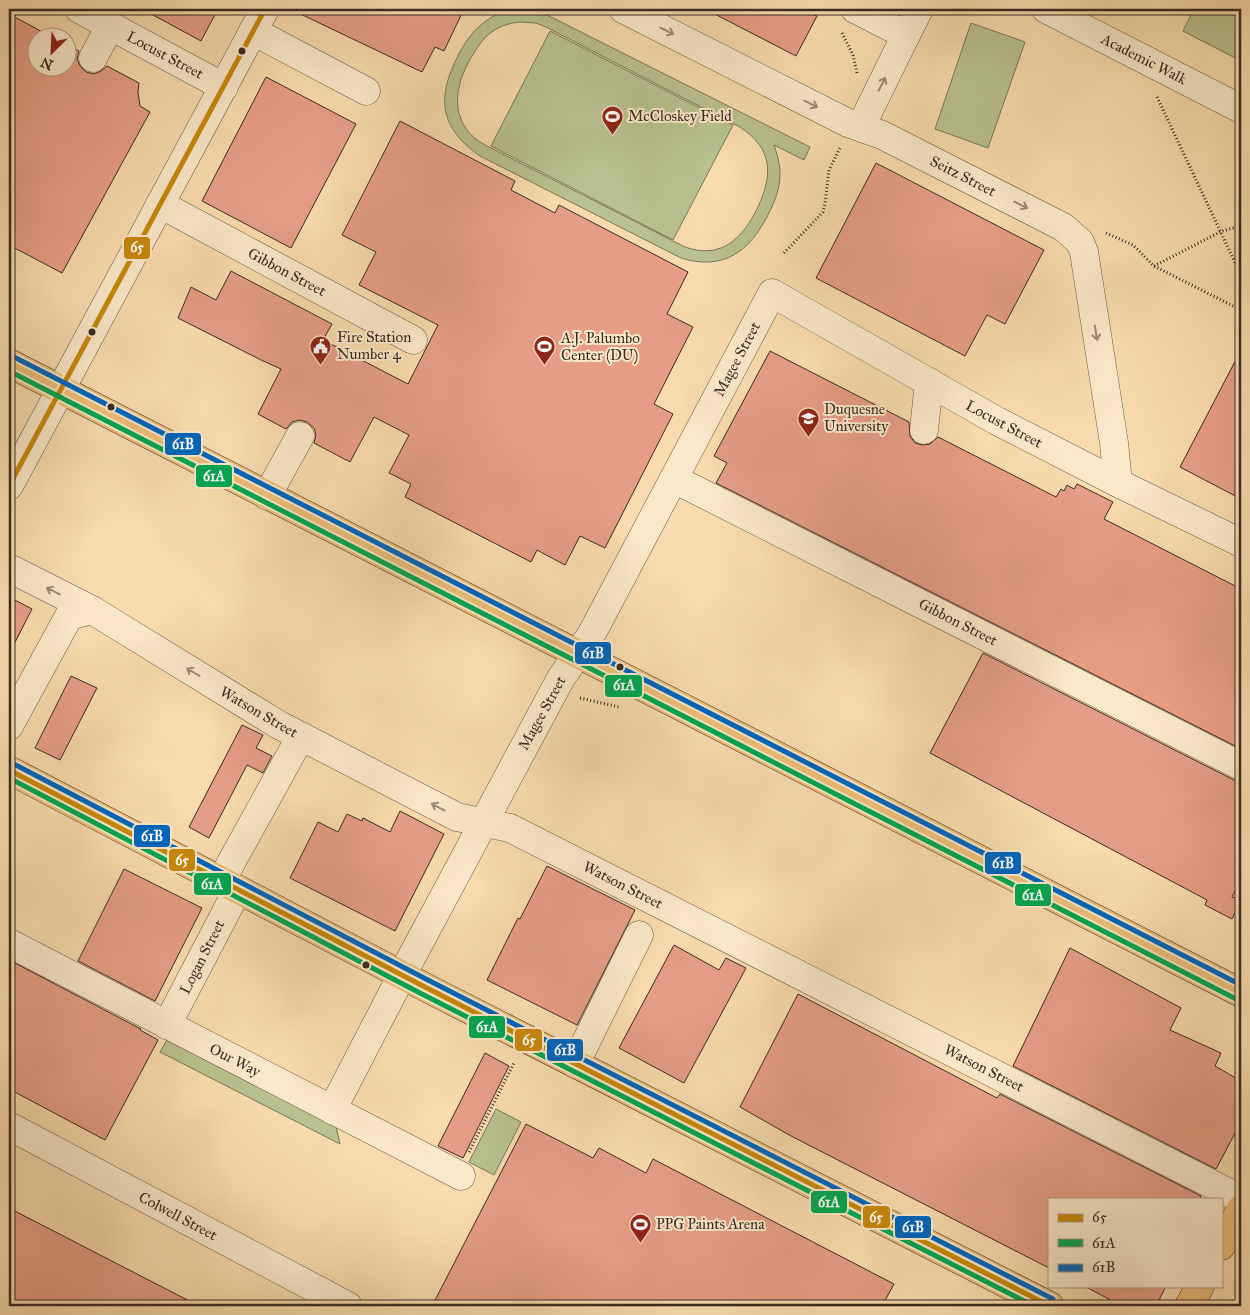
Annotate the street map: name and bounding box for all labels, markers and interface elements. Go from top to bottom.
one-way arrow [659,26,674,36]
street label: Locust Street [124,27,207,83]
north arrow [28,28,78,78]
street label: Academic Walk [1097,29,1190,88]
unlabelled marker [237,46,247,56]
text: N [38,53,56,74]
one-way arrow [878,77,887,92]
one-way arrow [804,99,819,109]
sports icon: McCloskey Field [600,104,624,135]
place label: McCloskey Field [628,107,732,125]
street label: Seitz Street [927,152,1000,201]
one-way arrow [1013,200,1028,210]
line badge: 65 [123,236,151,260]
text: 65 [130,239,144,256]
street label: Gibbon Street [245,244,330,300]
street label: Magee Street [710,318,764,399]
one-way arrow [1092,324,1102,340]
unlabelled marker [87,327,97,337]
place label: Fire Station Number 4 [337,328,411,363]
place label: A.J. Palumbo Center (DU) [560,329,640,365]
public building icon: Fire Station Number 4 [309,334,333,365]
sports icon: A.J. Palumbo Center (DU) [533,335,557,366]
street label: Locust Street [963,396,1046,452]
place label: Duquesne University [824,400,889,435]
unlabelled marker [106,402,116,412]
school or university icon: Duquesne University [796,406,820,437]
line badge: 61B [164,432,202,456]
text: 61B [172,436,194,453]
line badge: 61A [195,464,233,488]
text: 61A [203,468,226,485]
one-way arrow [45,586,60,596]
street label: Gibbon Street [916,594,1001,650]
line badge: 61B [574,641,612,665]
text: 61B [582,645,604,662]
unlabelled marker [615,662,625,672]
one-way arrow [186,667,200,677]
street label: Magee Street [514,672,570,753]
line badge: 61A [604,674,643,698]
text: 61A [613,677,636,694]
street label: Watson Street [217,682,302,742]
one-way arrow [430,802,445,812]
line badge: 61B [133,824,171,848]
text: 61B [141,828,163,845]
line badge: 65 [168,848,196,872]
line badge: 61B [984,851,1022,875]
text: 65 [175,852,189,869]
text: 61B [992,855,1014,872]
street label: Watson Street [580,857,666,913]
line badge: 61A [193,872,232,896]
text: 61A [201,876,224,893]
line badge: 61A [1014,883,1052,907]
text: 61A [1022,887,1045,904]
street label: Logan Street [176,916,229,997]
unlabelled marker [361,960,371,970]
line badge: 61A [468,1015,506,1039]
text: 61A [476,1019,499,1036]
line badge: 65 [514,1028,543,1052]
text: 65 [522,1032,536,1049]
line badge: 61B [546,1038,584,1062]
street label: Our Way [206,1039,264,1081]
street label: Watson Street [941,1040,1027,1096]
text: 61B [554,1042,576,1059]
street label: Colwell Street [136,1188,221,1245]
line badge: 61A [810,1190,848,1214]
text: 61A [818,1194,841,1211]
legend [1048,1198,1222,1288]
line badge: 65 [862,1205,891,1229]
text: 65 [1092,1208,1107,1226]
text: 65 [869,1209,883,1226]
sports icon: PPG Paints Arena [628,1212,652,1243]
place label: PPG Paints Arena [656,1215,765,1233]
line badge: 61B [894,1215,932,1239]
text: 61B [902,1219,924,1236]
text: 61A [1092,1234,1116,1252]
text: 61B [1092,1258,1115,1276]

